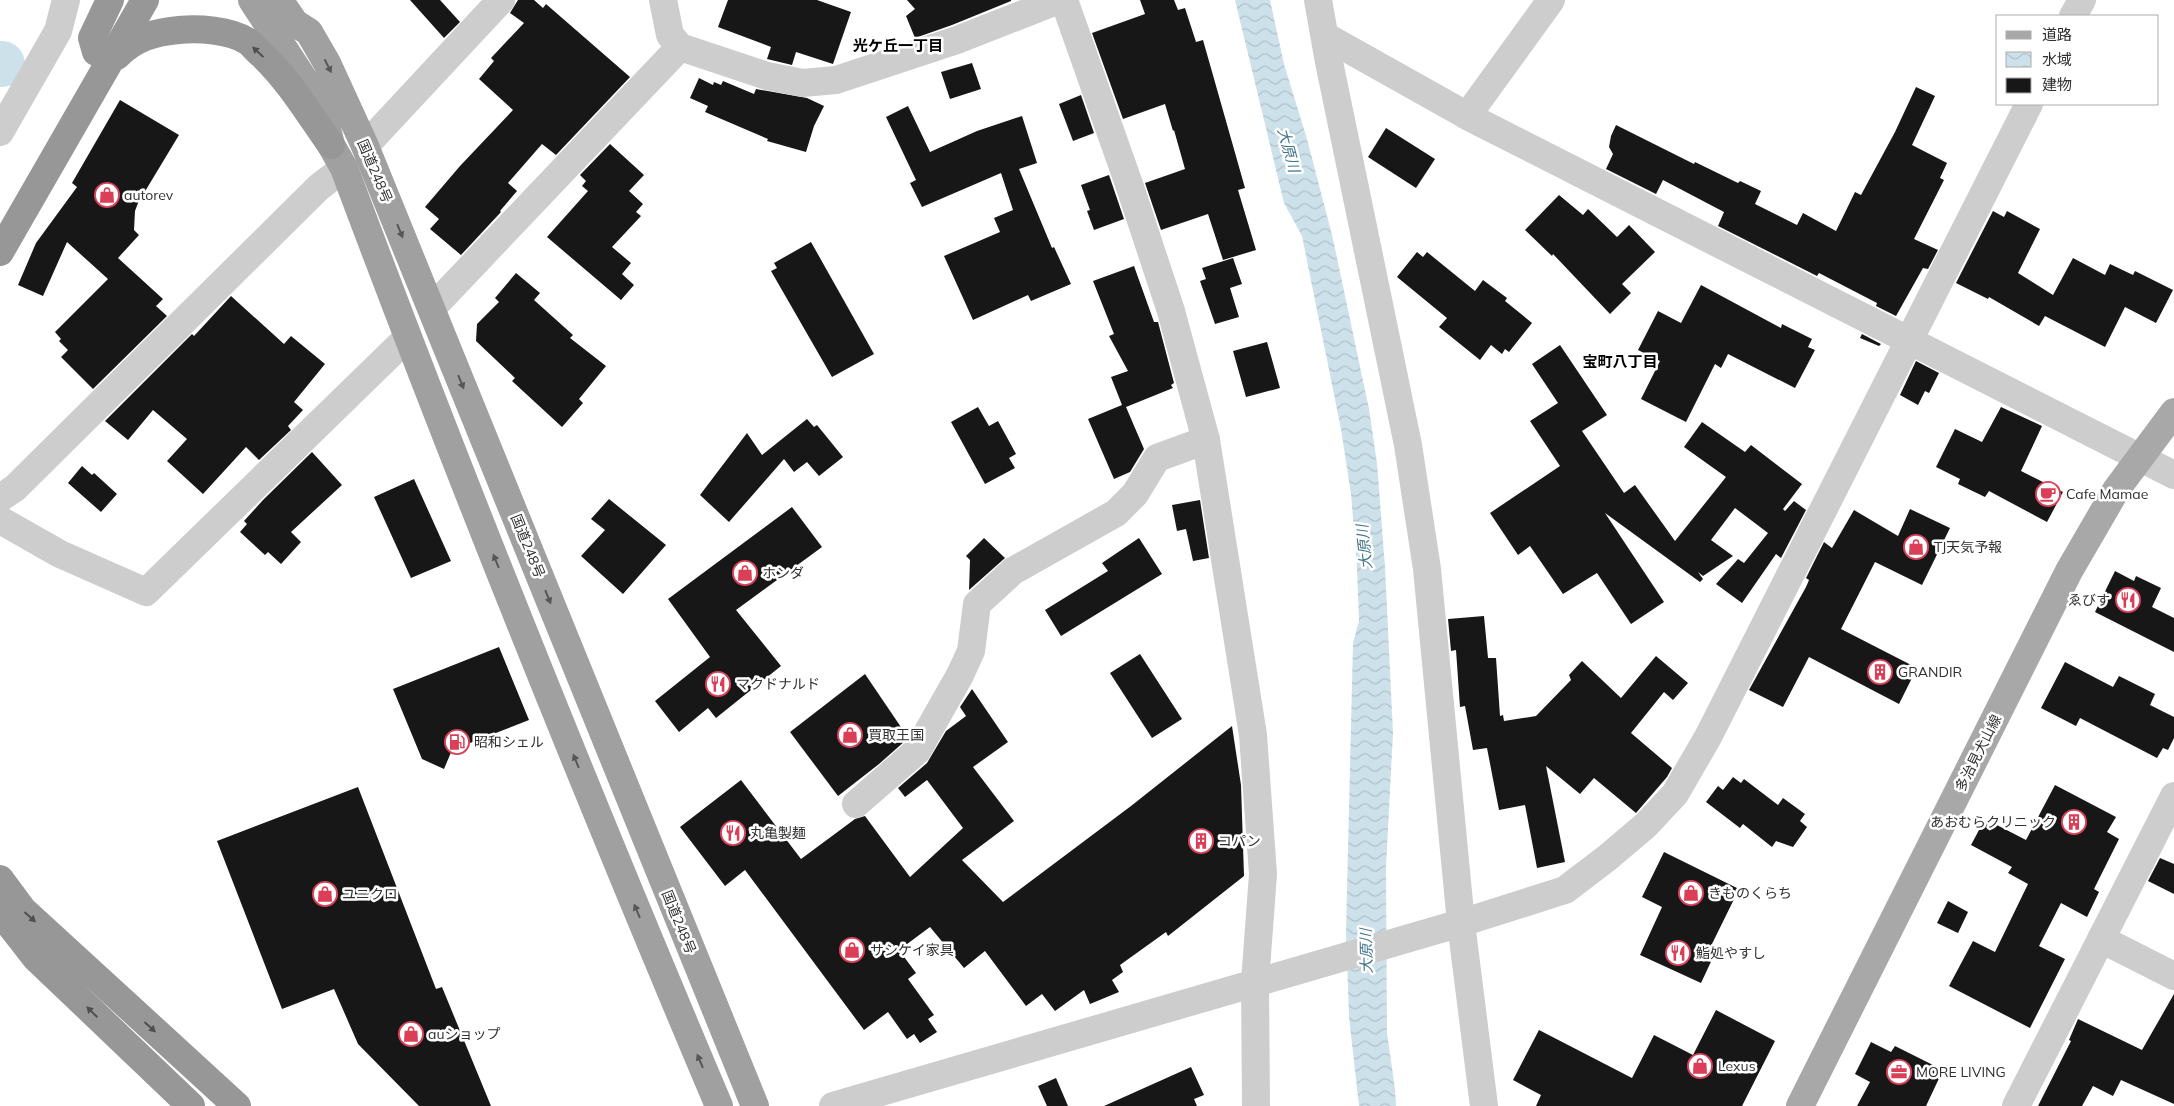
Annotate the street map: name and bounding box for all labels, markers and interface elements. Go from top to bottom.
legend [1996,15,2159,105]
text: 道路 [2042,25,2072,44]
district label: 光ケ丘一丁目 [853,36,943,55]
one-way arrow [253,46,265,58]
text: 水域 [2042,50,2072,69]
one-way arrow [324,59,332,73]
text: 建物 [2042,75,2072,94]
water label: 大原川 [1274,126,1305,176]
street label: 国道248号 [354,137,396,205]
shop icon: autorev [94,182,120,208]
place label: autorev [124,186,174,204]
one-way arrow [396,224,404,239]
district label: 宝町八丁目 [1582,352,1658,371]
one-way arrow [458,374,466,389]
cafe icon: Cafe Mamae [2035,481,2061,507]
place label: Cafe Mamae [2066,485,2148,503]
street label: 国道248号 [507,511,549,581]
water label: 大原川 [1352,522,1376,570]
shop icon: TJ天気予報 [1903,534,1929,560]
place label: TJ天気予報 [1934,538,2002,556]
one-way arrow [492,553,500,568]
shop icon: ホンダ [732,560,758,586]
place label: ホンダ [762,564,804,582]
restaurant icon: ゑびす [2115,587,2141,613]
one-way arrow [544,590,552,605]
place label: ゑびす [2068,591,2110,609]
building icon: GRANDIR [1867,659,1893,685]
place label: GRANDIR [1898,663,1963,681]
restaurant icon: マクドナルド [705,671,731,697]
place label: マクドナルド [736,675,820,693]
street label: 多治見犬山線 [1951,711,2005,795]
shop icon: 買取王国 [837,722,863,748]
place label: 買取王国 [868,726,924,744]
fuel station icon: 昭和シェル [444,729,470,755]
place label: 昭和シェル [474,733,544,751]
one-way arrow [571,754,579,768]
building icon: あおむらクリニック [2061,809,2087,835]
place label: あおむらクリニック [1930,813,2056,831]
restaurant icon: 丸亀製麺 [720,820,746,846]
place label: 丸亀製麺 [750,824,806,842]
building icon: コパン [1188,828,1214,854]
place label: コパン [1218,832,1261,850]
shop icon: きものくらち [1678,880,1704,906]
shop icon: ユニクロ [312,881,338,907]
place label: きものくらち [1708,884,1792,902]
place label: ユニクロ [342,885,398,903]
street label: 国道248号 [658,887,700,957]
one-way arrow [632,904,640,918]
one-way arrow [24,911,36,923]
water label: 大原川 [1356,926,1376,974]
shop icon: サシケイ家具 [839,937,865,963]
restaurant icon: 鮨処やすし [1665,940,1691,966]
place label: サシケイ家具 [870,941,954,959]
place label: 鮨処やすし [1696,944,1766,962]
one-way arrow [87,1006,99,1018]
one-way arrow [144,1021,156,1033]
shop icon: auショップ [398,1021,424,1047]
place label: auショップ [428,1025,500,1043]
shop icon: Lexus [1687,1053,1713,1079]
one-way arrow [695,1054,703,1068]
place label: Lexus [1718,1057,1756,1075]
office icon: MORE LIVING [1886,1059,1912,1085]
place label: MORE LIVING [1916,1063,2006,1081]

